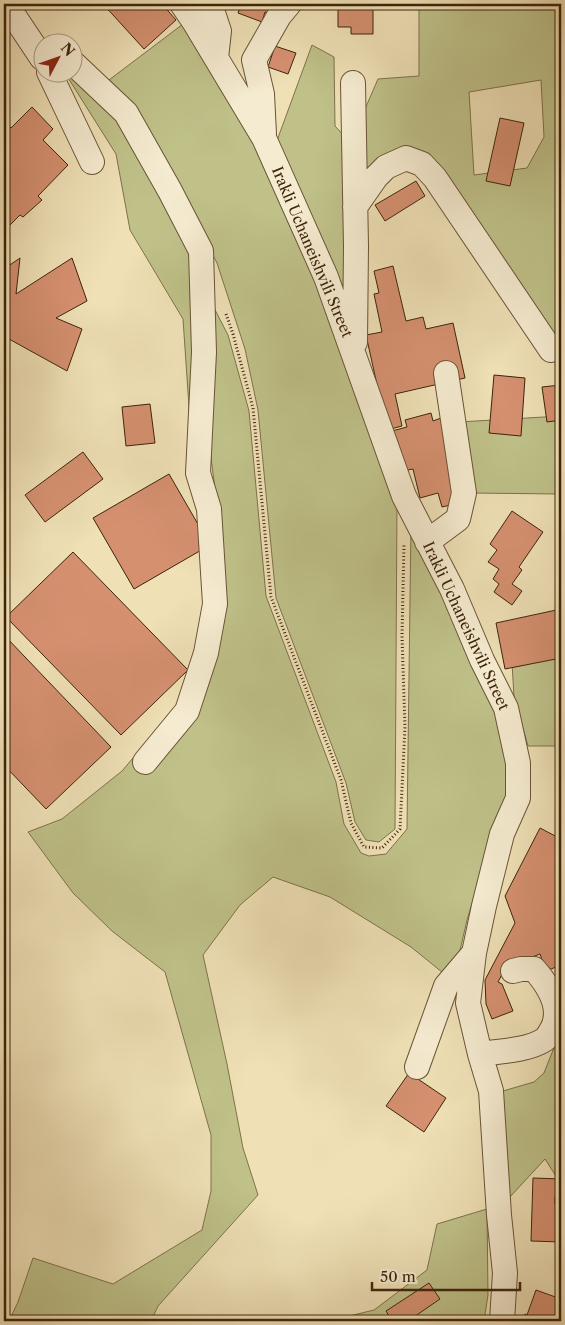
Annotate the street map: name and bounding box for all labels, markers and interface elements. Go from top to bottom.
north arrow [32,32,82,82]
text: N [57,39,79,60]
street label: Irakli Uchaneishvili Street [268,163,357,341]
street label: Irakli Uchaneishvili Street [419,538,514,714]
scale bar [372,1260,520,1292]
text: 50 m [380,1267,416,1286]

